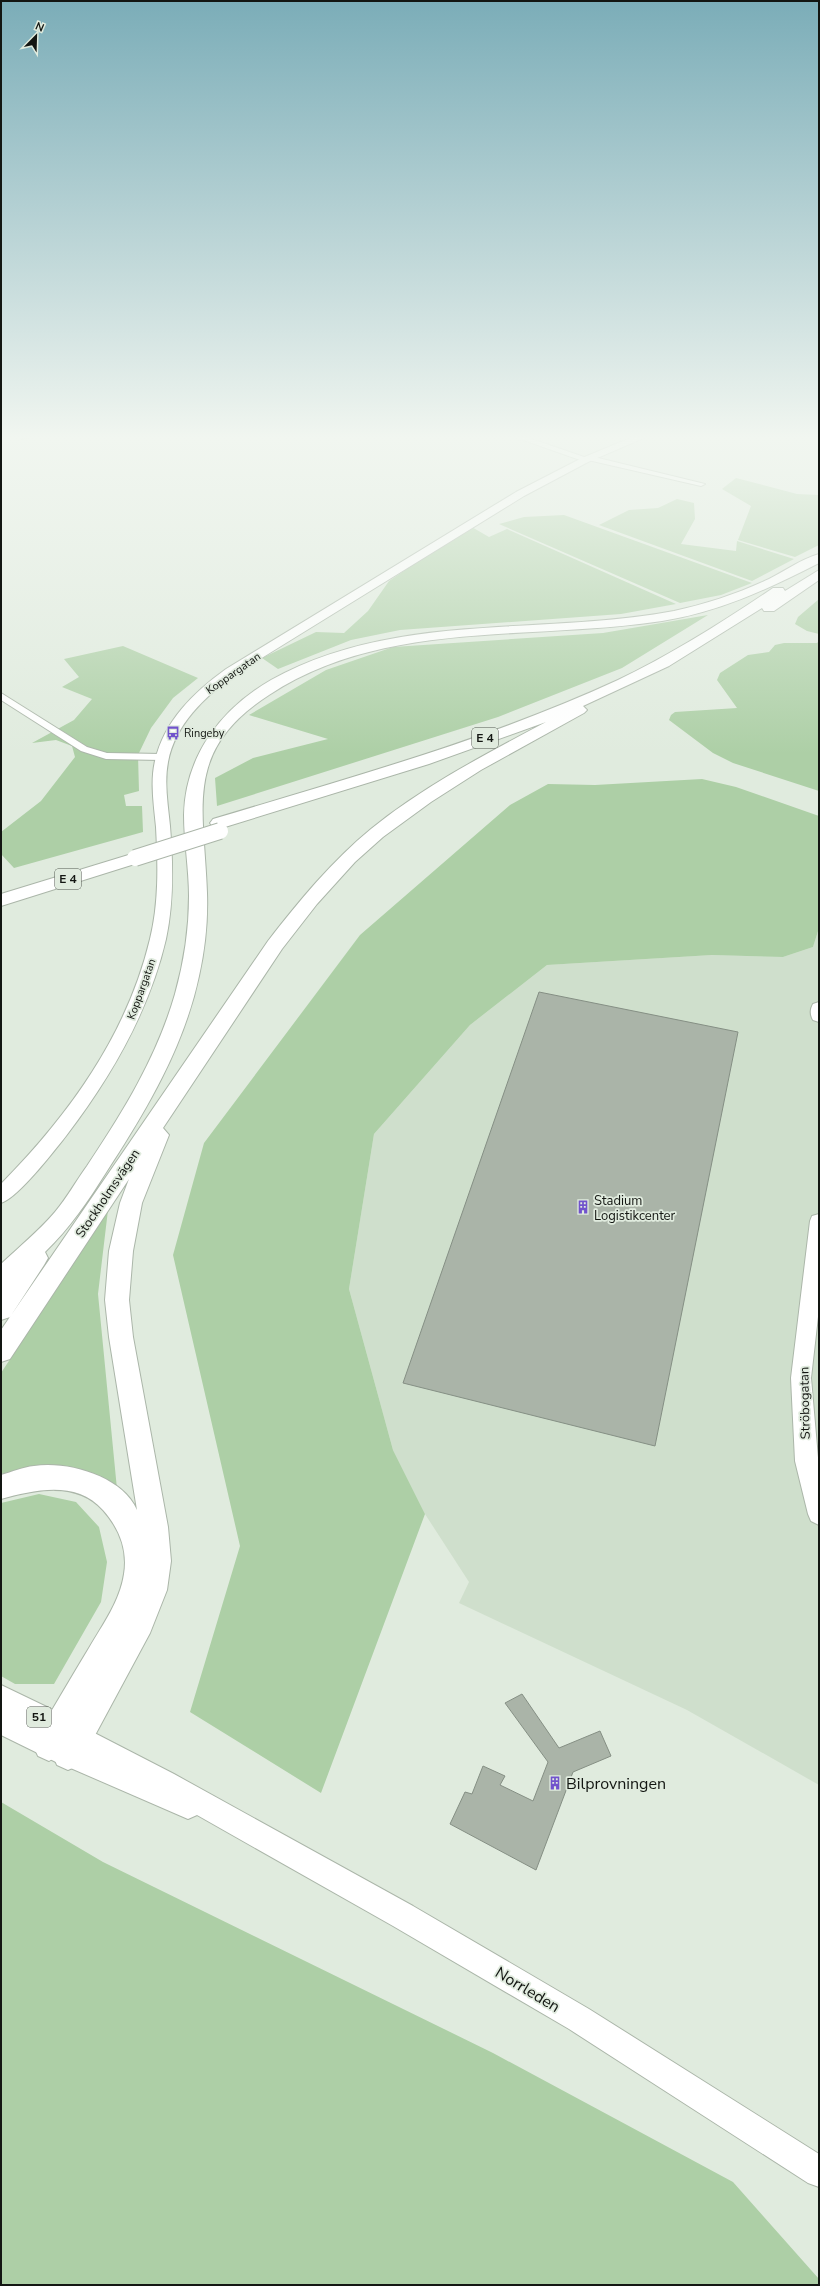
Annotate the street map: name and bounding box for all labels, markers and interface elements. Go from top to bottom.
north arrow [16,16,56,56]
text: N [33,19,46,36]
street label: Koppargatan [203,649,264,698]
bus stop icon: Ringeby [165,725,181,741]
place label: Ringeby [184,726,225,741]
road number: E 4 [472,728,498,748]
road number: E 4 [55,869,81,889]
street label: Koppargatan [124,957,159,1022]
street label: Stockholmsvägen [71,1146,144,1241]
place label: Stadium Logistikcenter [594,1192,676,1225]
building icon: Stadium Logistikcenter [575,1199,591,1215]
street label: Ströbogatan [795,1367,815,1439]
road number: 51 [27,1707,51,1727]
place label: Bilprovningen [566,1773,666,1795]
building icon: Bilprovningen [547,1775,563,1791]
street label: Norrleden [491,1962,564,2018]

